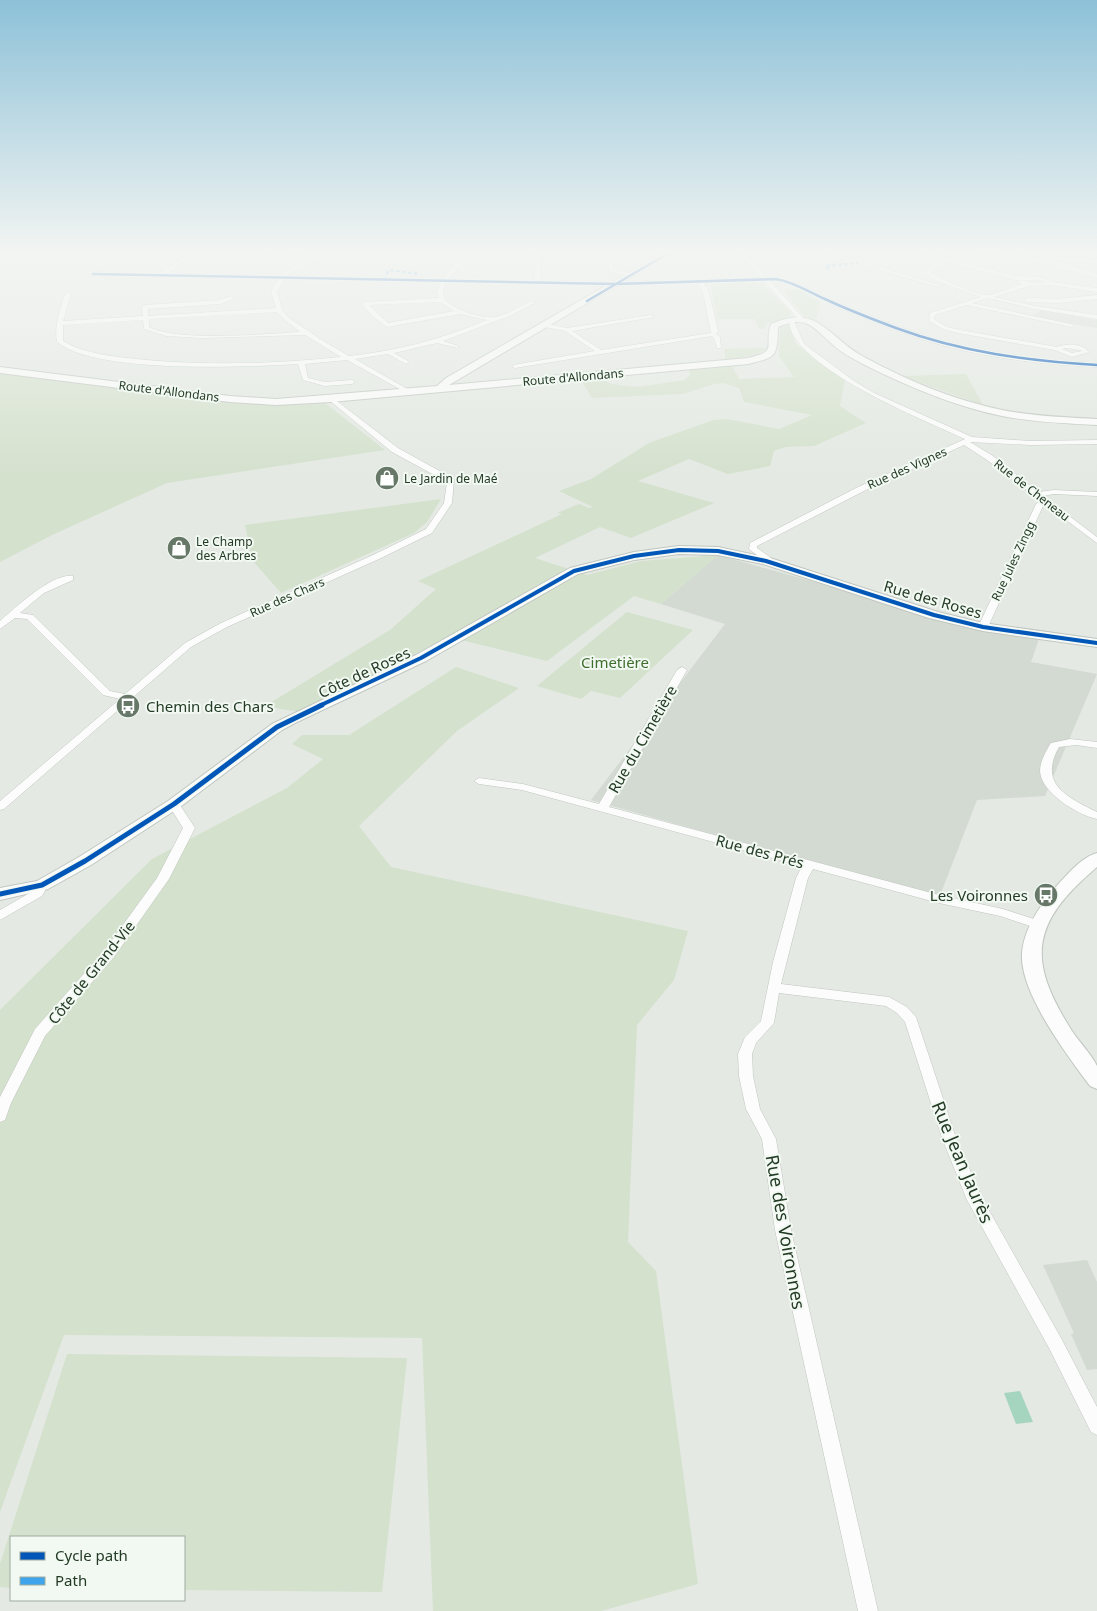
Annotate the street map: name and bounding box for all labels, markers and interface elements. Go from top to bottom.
street label: Route d'Allondans [522,364,625,390]
street label: Route d'Allondans [118,376,221,406]
street label: Rue des Vignes [865,443,950,493]
street label: Rue de Cheneau [990,455,1074,525]
shop icon: Le Jardin de Maé [374,465,400,491]
place label: Le Jardin de Maé [404,470,498,487]
street label: Rue Jules Zingg [987,518,1039,604]
place label: Le Champ des Arbres [196,533,257,564]
shop icon: Le Champ des Arbres [166,535,192,561]
street label: Rue des Chars [247,573,327,621]
street label: Rue des Roses [882,575,984,623]
street label: Côte de Roses [315,642,413,702]
park label: Cimetière [581,652,649,672]
street label: Rue du Cimetière [603,681,681,797]
bus stop icon: Chemin des Chars [115,693,141,719]
place label: Chemin des Chars [146,696,274,716]
street label: Rue des Prés [714,830,806,872]
bus stop icon: Les Voironnes [1033,882,1059,908]
place label: Les Voironnes [930,885,1028,905]
street label: Côte de Grand-Vie [43,916,139,1028]
street label: Rue Jean Jaurès [927,1097,999,1227]
street label: Rue des Voironnes [761,1153,811,1311]
legend [10,1536,185,1601]
text: Cycle path [55,1545,128,1565]
text: Path [55,1570,87,1590]

